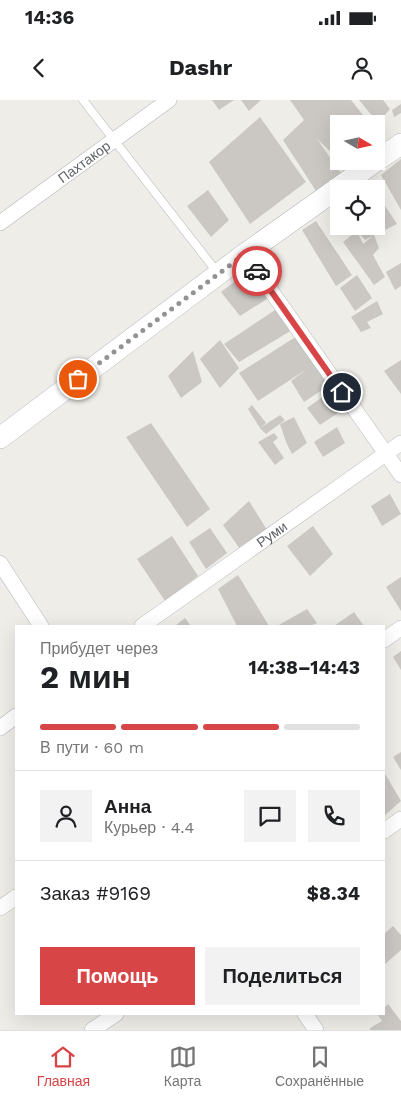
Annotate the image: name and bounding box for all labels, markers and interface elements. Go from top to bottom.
text: 14:36 [25,6,74,29]
icon: back [25,54,53,82]
icon: person [348,54,376,82]
text: Dashr [169,55,232,80]
north arrow [330,115,385,170]
map controls [330,115,385,235]
street label: Пахтакор [55,137,113,186]
button: locate [330,180,385,235]
courier [232,246,282,296]
icon: car [243,257,271,285]
pin [57,358,99,400]
icon: bag [64,365,92,393]
pin [321,371,363,413]
icon: home [328,378,356,406]
street label: Руми [254,518,290,550]
text: Прибудет через [40,639,158,658]
text: 14:38–14:43 [248,656,360,679]
text: 2 мин [40,658,131,696]
text: В пути · 60 m [40,738,144,757]
button: person [40,790,92,842]
button: chat [244,790,296,842]
button: phone [308,790,360,842]
text: Анна [104,795,151,818]
text: Курьер · 4.4 [104,818,194,837]
text: Заказ #9169 [40,882,151,905]
text: $8.34 [307,882,360,905]
button: Помощь [40,947,195,1005]
button: Поделиться [205,947,360,1005]
tab: Главная [37,1043,90,1089]
tab: Карта [164,1043,201,1089]
tab: Сохранённые [275,1043,364,1089]

